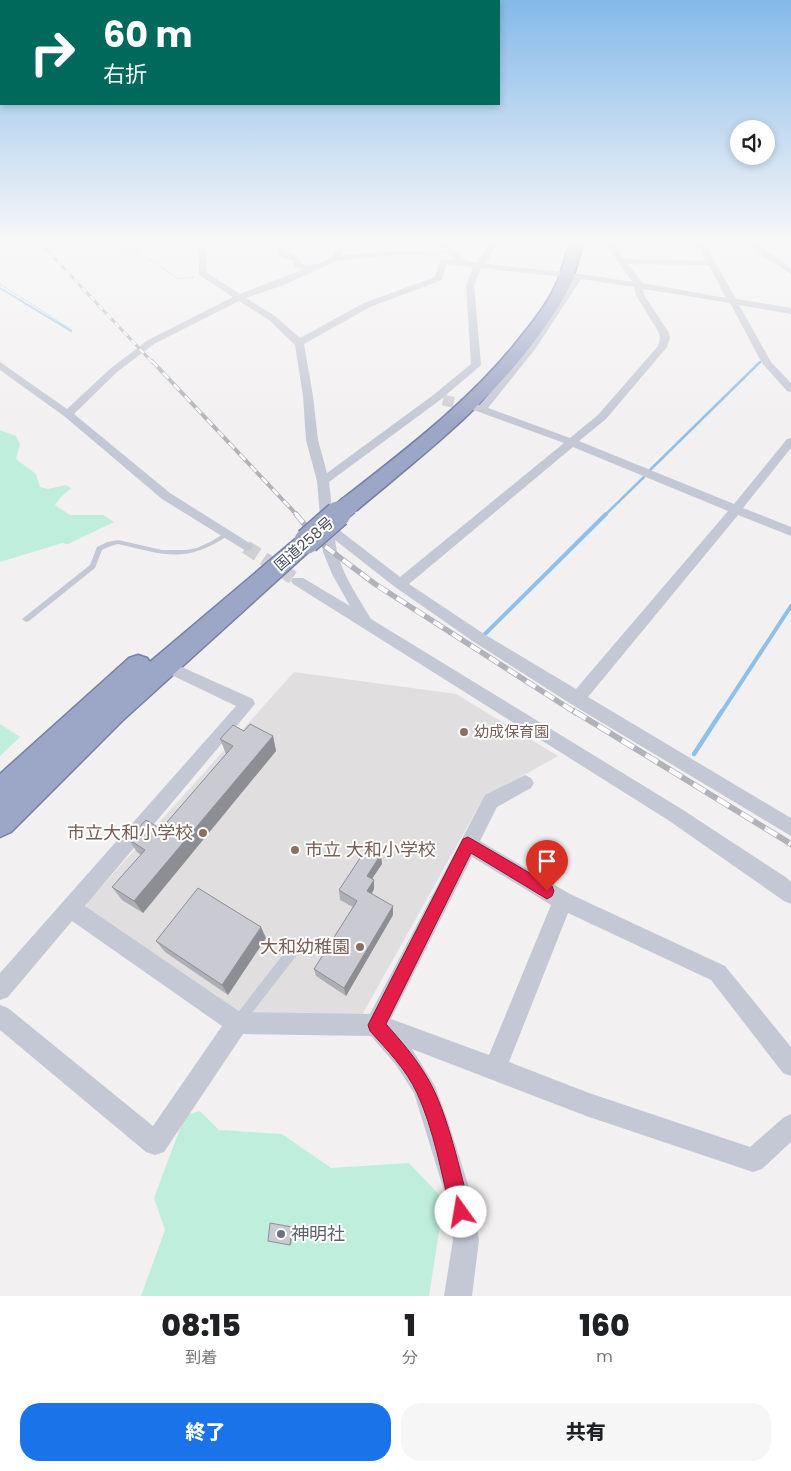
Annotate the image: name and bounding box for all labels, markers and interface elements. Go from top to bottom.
text: 60 m [103,10,193,59]
icon: right [20,20,85,85]
text: 右折 [103,59,147,90]
map controls [730,120,775,165]
button: sound [730,120,775,165]
street label: 国道258号 [269,512,338,575]
place label: 幼成保育園 [474,721,549,742]
marker: 幼成保育園 [458,726,470,738]
place label: 市立大和小学校 [67,820,193,845]
marker: 市立大和小学校 [197,827,209,839]
place label: 市立 大和小学校 [305,837,436,862]
pin [526,840,568,891]
marker: 市立 大和小学校 [289,844,301,856]
icon: arrive [533,847,561,875]
place label: 大和幼稚園 [260,934,350,959]
marker: 大和幼稚園 [354,941,366,953]
position arrow [434,1185,486,1237]
place label: 神明社 [291,1221,345,1246]
marker: 神明社 [275,1228,287,1240]
text: 08:15 [161,1304,241,1347]
text: 1 [404,1304,416,1347]
text: 160 [579,1304,630,1347]
text: m [596,1345,613,1368]
text: 到着 [185,1346,217,1369]
text: 分 [402,1346,418,1369]
button: 終了 [20,1403,391,1461]
button: 共有 [401,1403,771,1461]

